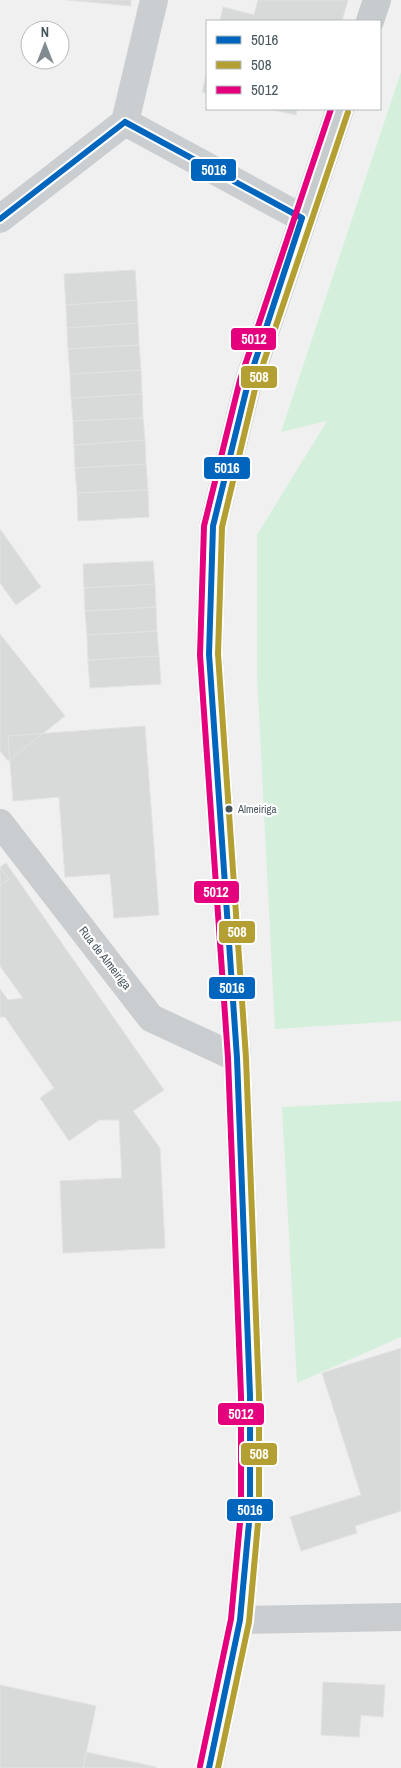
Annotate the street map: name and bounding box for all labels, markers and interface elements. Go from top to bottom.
north arrow [20,20,70,70]
legend [206,20,381,110]
text: N [41,23,49,41]
text: 5016 [251,29,279,50]
text: 508 [251,54,272,75]
text: 5012 [251,79,279,100]
line badge: 5016 [190,158,237,182]
text: 5016 [201,161,227,179]
line badge: 5012 [230,327,277,351]
text: 5012 [241,330,267,348]
line badge: 508 [240,365,278,389]
text: 508 [249,368,269,386]
line badge: 5016 [203,456,251,480]
text: 5016 [214,459,240,477]
place label: Almeiriga [237,802,277,816]
marker: Almeiriga [224,804,234,814]
line badge: 5012 [193,880,240,904]
text: 5012 [203,883,229,901]
line badge: 508 [218,920,256,944]
street label: Rua de Almeiriga [75,923,135,993]
text: 508 [227,923,247,941]
line badge: 5016 [208,976,256,1000]
text: 5016 [219,979,245,997]
line badge: 5012 [217,1402,265,1426]
text: 5012 [228,1405,254,1423]
line badge: 508 [240,1442,278,1466]
text: 508 [249,1445,269,1463]
line badge: 5016 [226,1498,274,1522]
text: 5016 [237,1501,263,1519]

